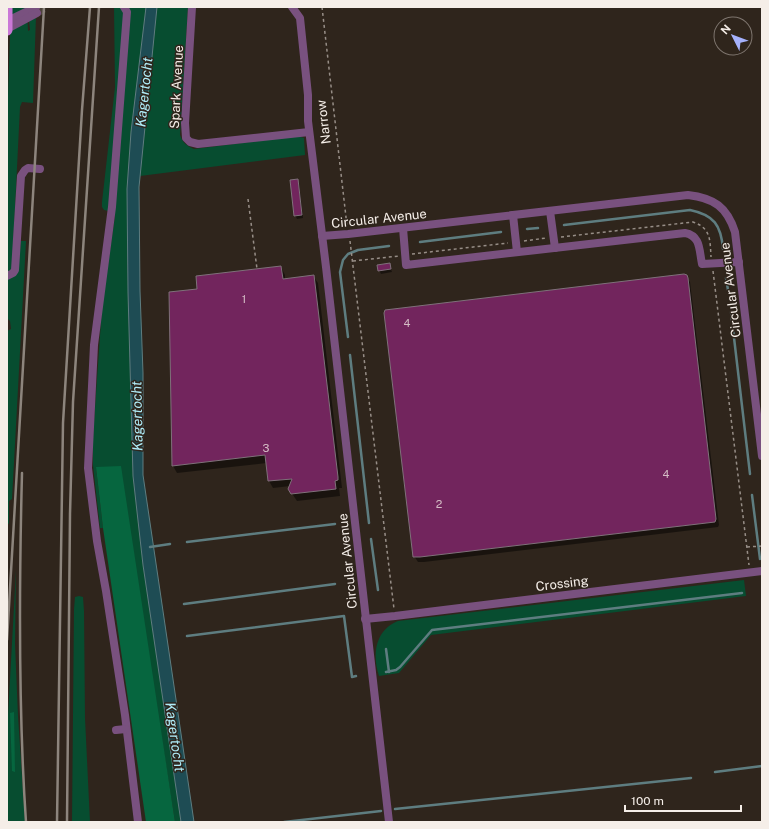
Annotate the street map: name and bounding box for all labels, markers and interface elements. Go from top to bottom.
north arrow [713,16,753,56]
text: N [718,22,733,37]
street label: Spark Avenue [167,45,186,129]
water label: Kagertocht [132,56,156,128]
street label: Narrow [313,99,334,145]
street label: Circular Avenue [331,206,428,231]
street label: Circular Avenue [717,241,744,338]
house number: 1 [242,293,246,305]
house number: 4 [404,317,411,329]
water label: Kagertocht [128,380,146,451]
house number: 3 [263,442,270,454]
house number: 4 [663,468,670,480]
house number: 2 [436,498,443,510]
street label: Circular Avenue [335,512,360,609]
street label: Crossing [535,573,589,594]
water label: Kagertocht [162,701,188,774]
scale bar [625,787,741,813]
text: 100 m [631,794,664,808]

